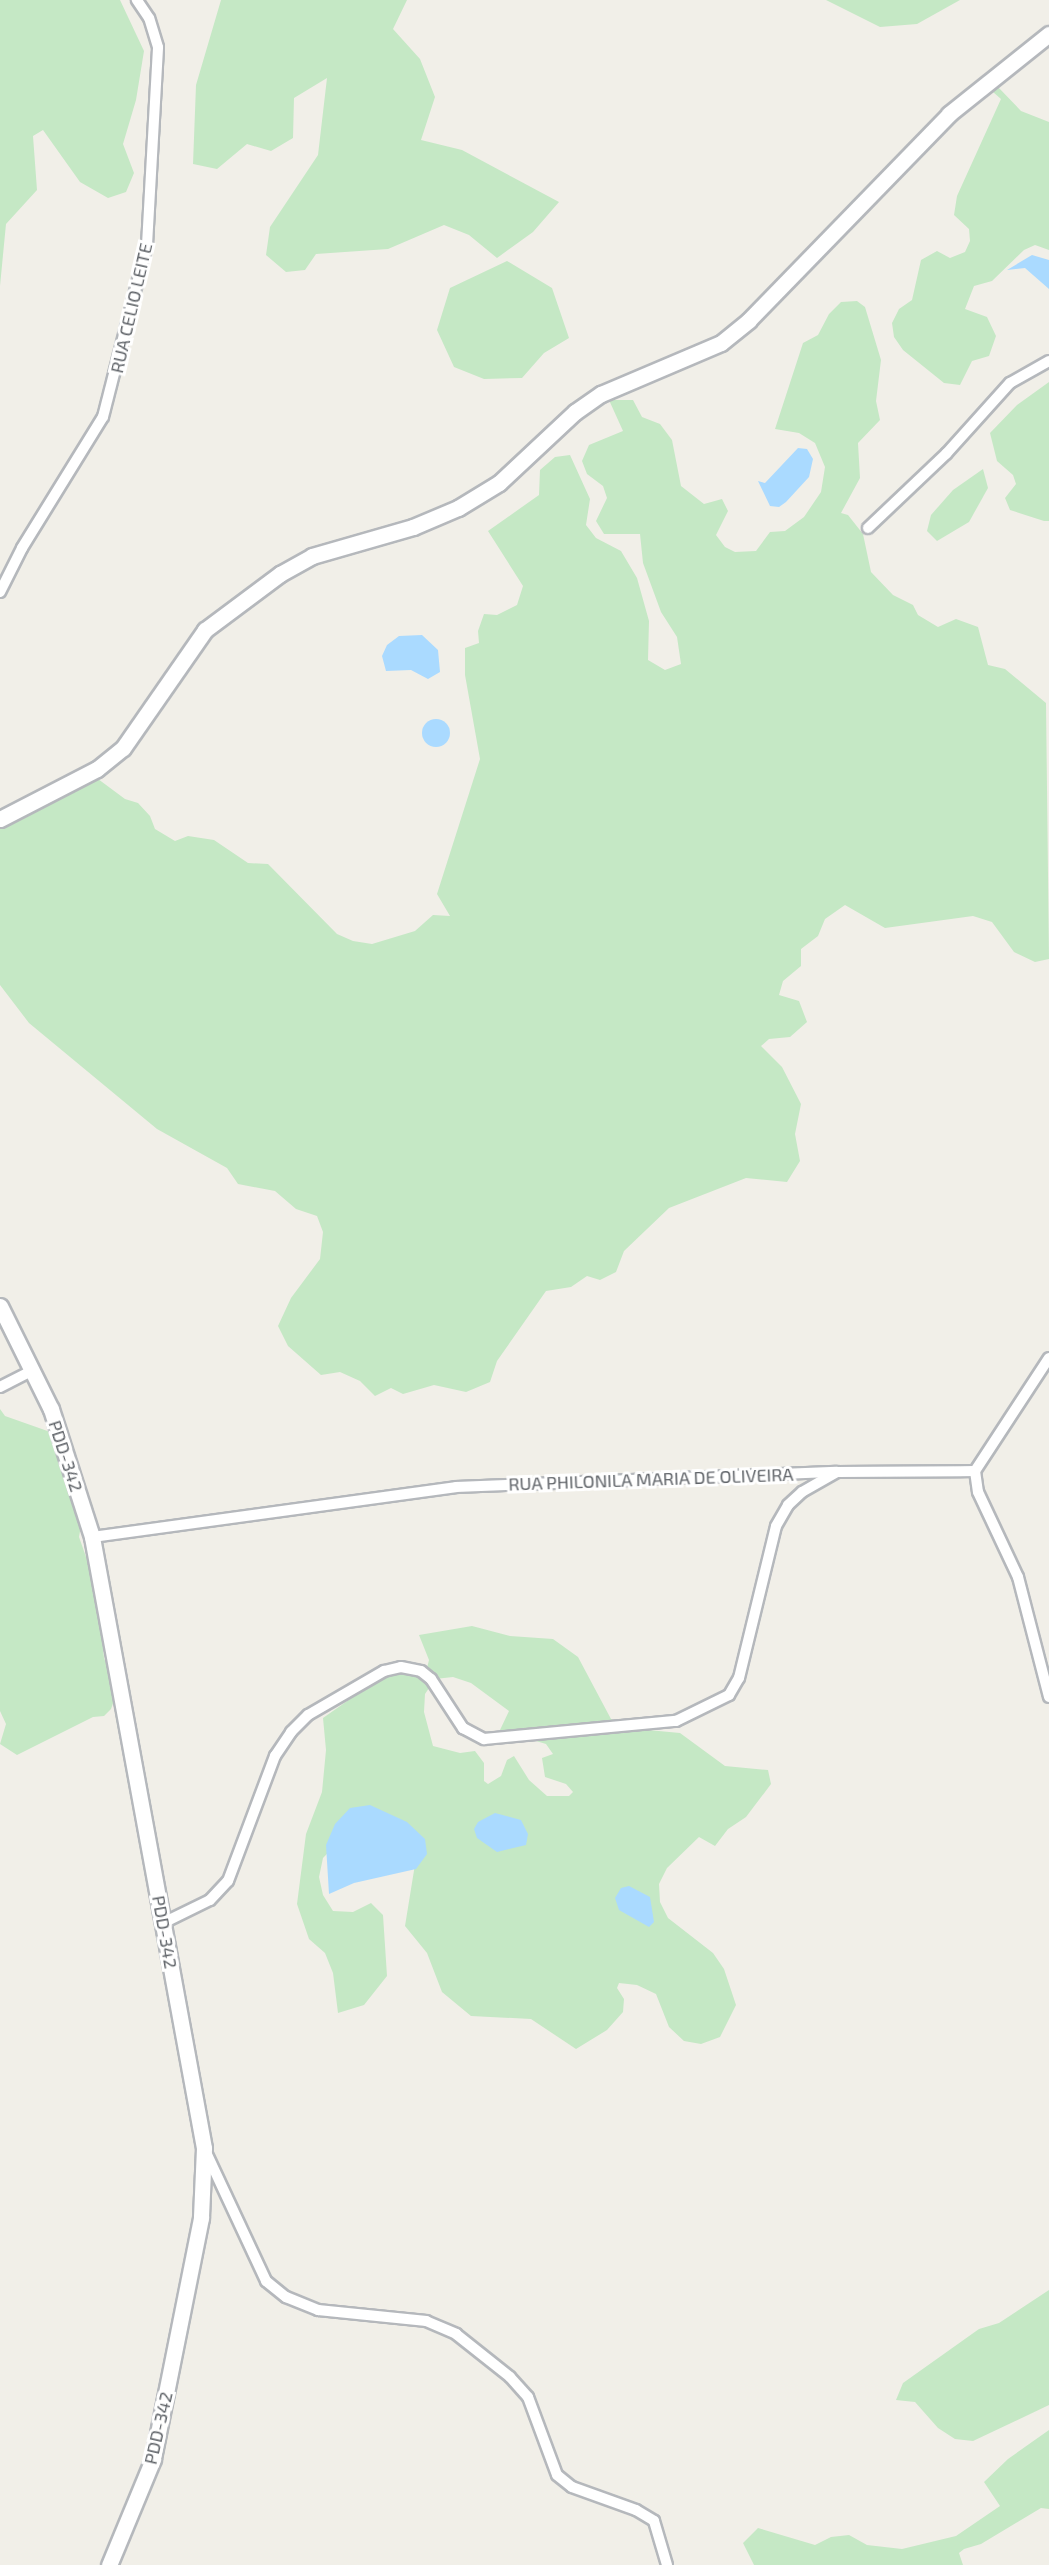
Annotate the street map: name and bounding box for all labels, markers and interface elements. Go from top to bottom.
street label: RUA CELIO LEITE [105,241,157,375]
street label: PDD-342 [44,1418,88,1494]
street label: RUA PHILONILA MARIA DE OLIVEIRA [507,1463,795,1495]
street label: PDD-342 [148,1894,182,1970]
street label: PDD-342 [139,2390,177,2466]

